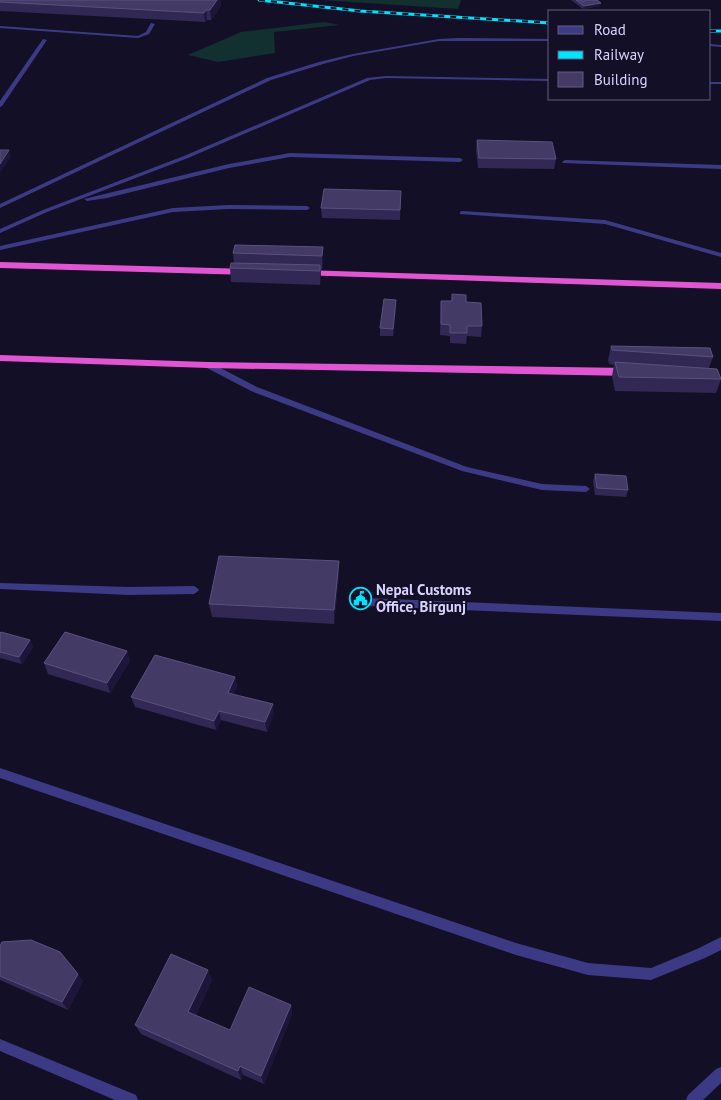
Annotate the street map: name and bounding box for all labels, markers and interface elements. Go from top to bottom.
legend [548,10,711,100]
text: Road [594,20,626,39]
text: Railway [594,45,644,64]
text: Building [594,70,648,89]
place label: Nepal Customs Office, Birgunj [376,580,471,616]
public building icon: Nepal Customs Office, Birgunj [348,587,372,611]

